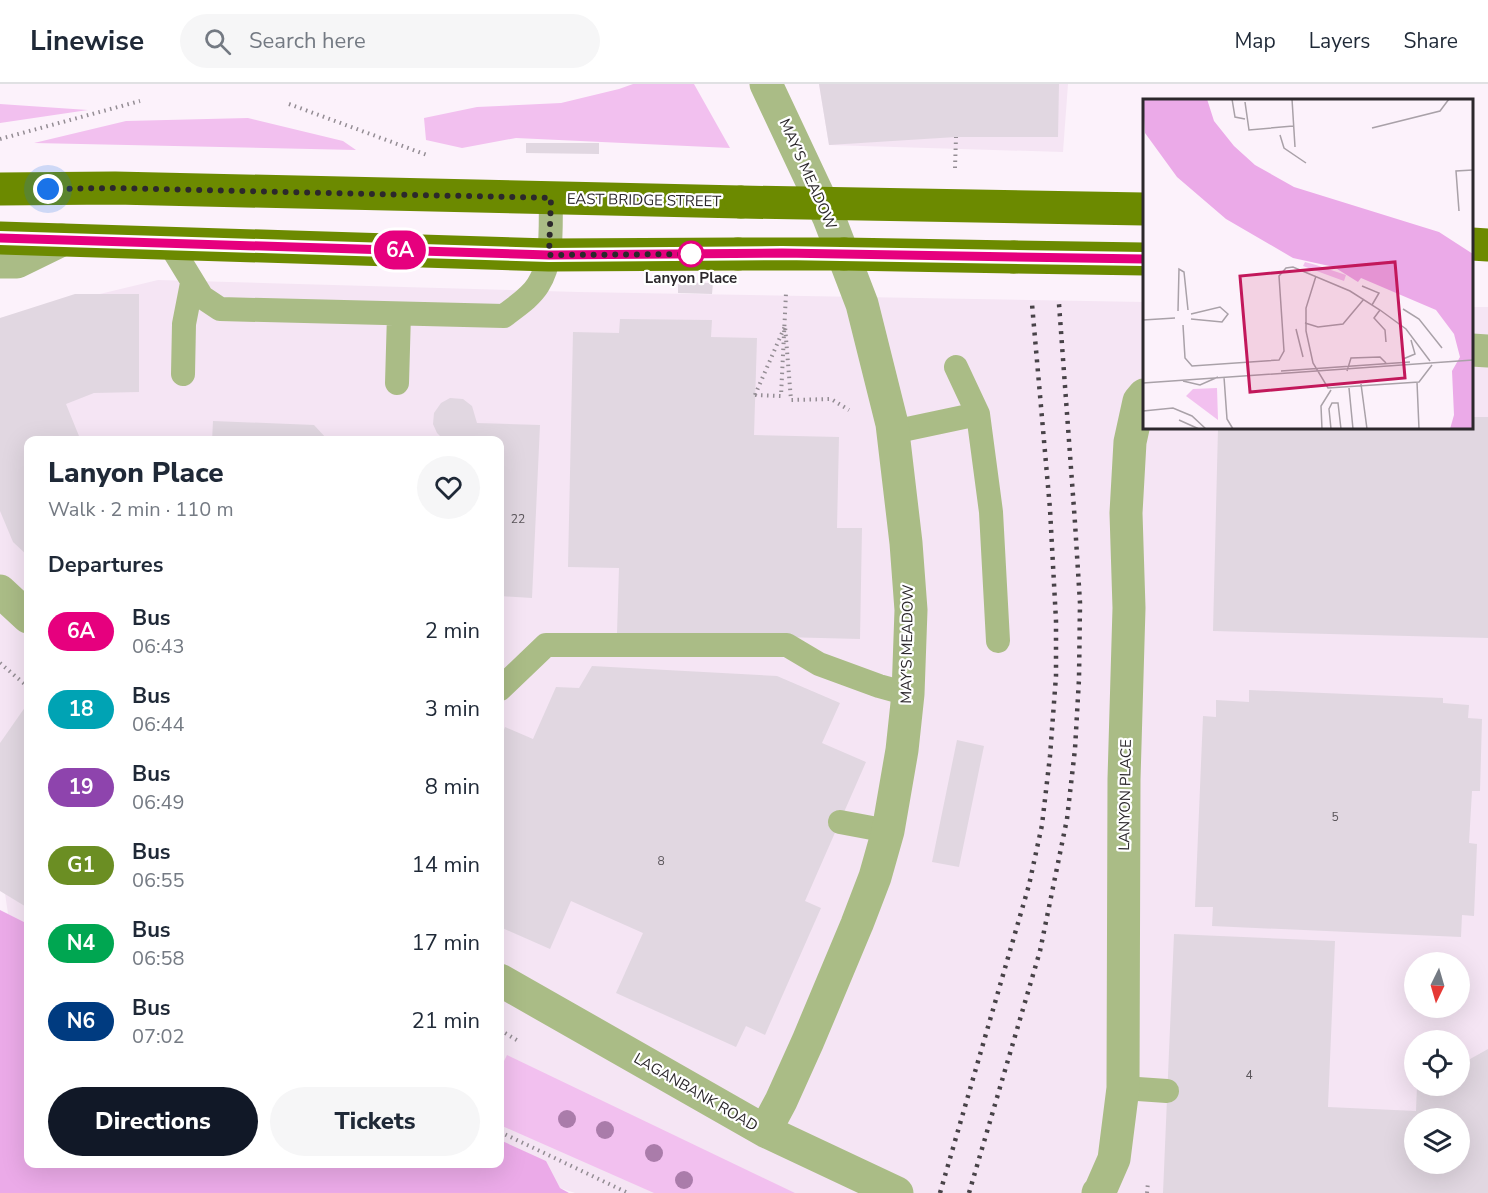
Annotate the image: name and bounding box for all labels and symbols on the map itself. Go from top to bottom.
inset map [1143,99,1473,429]
street label: MAY'S MEADOW [775,115,842,233]
your location [33,174,63,204]
street label: EAST BRIDGE STREET [567,189,721,211]
line badge: 6A [373,230,427,270]
marker: Lanyon Place [678,241,704,267]
place label: Lanyon Place [645,268,737,288]
house number: 22 [511,511,525,527]
street label: MAY'S MEADOW [896,584,918,704]
street label: LANYON PLACE [1114,739,1136,851]
house number: 5 [1331,809,1339,825]
house number: 8 [657,853,665,869]
north arrow [1404,952,1470,1018]
street label: LAGANBANK ROAD [630,1048,762,1136]
house number: 4 [1245,1067,1253,1083]

